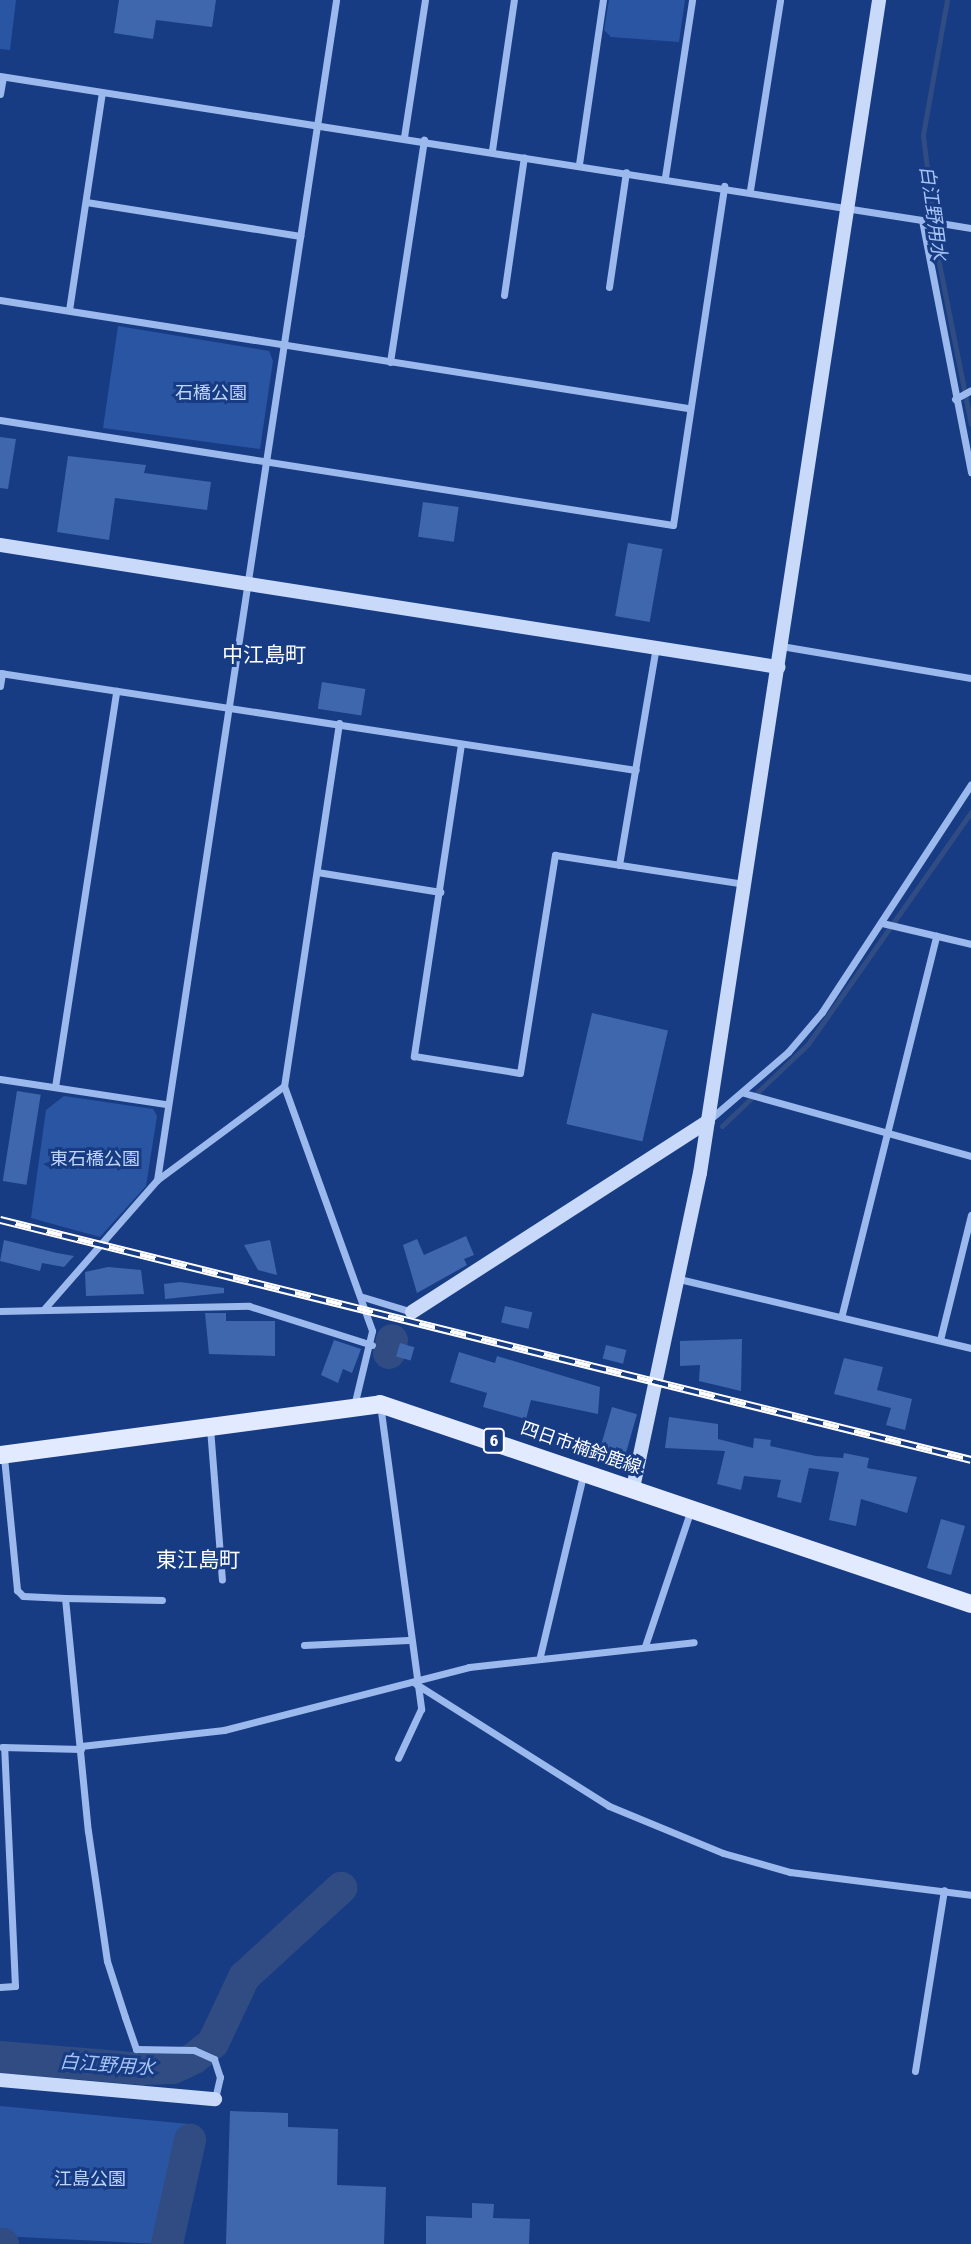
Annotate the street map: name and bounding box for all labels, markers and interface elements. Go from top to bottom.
water label: 白江野用水 [915,164,951,262]
park label: 石橋公園 [175,382,247,404]
district label: 中江島町 [222,642,306,668]
park label: 東石橋公園 [50,1148,140,1170]
street label: 四日市楠鈴鹿線 [518,1417,644,1479]
road number: 6 [482,1428,506,1454]
district label: 東江島町 [156,1547,240,1573]
water label: 白江野用水 [59,2050,155,2080]
park label: 江島公園 [54,2168,126,2190]

